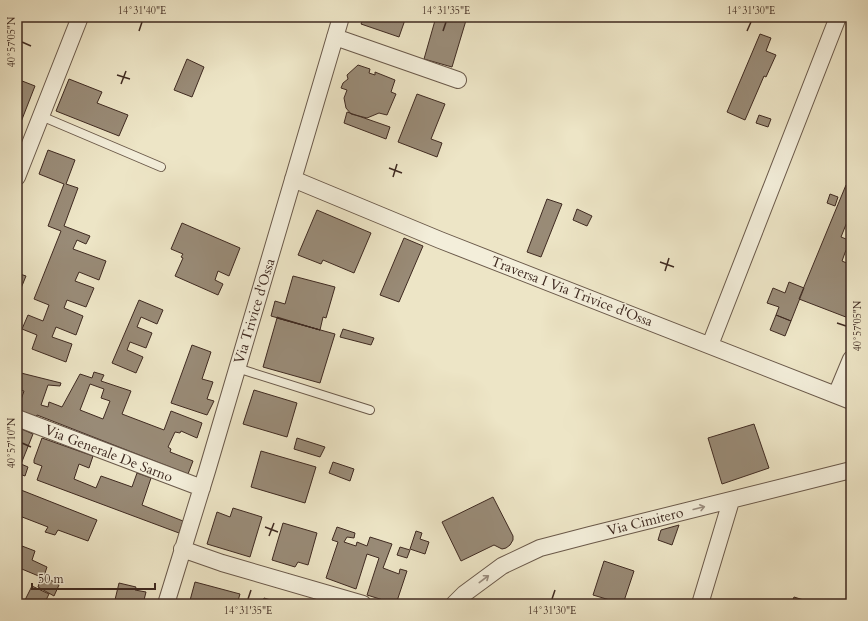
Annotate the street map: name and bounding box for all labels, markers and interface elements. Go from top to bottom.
text: 14°31'40"E [118,4,166,18]
text: 14°31'35"E [422,4,470,18]
text: 14°31'30"E [727,4,775,18]
text: 40°57'05"N [5,16,19,67]
street label: Traversa I Via Trivice d'Ossa [488,252,656,331]
street label: Via Trivice d'Ossa [229,256,279,366]
text: 40°57'05"N [851,300,865,351]
text: 40°57'10"N [5,417,19,468]
street label: Via Generale De Sarno [42,420,176,487]
street label: Via Cimitero [605,503,686,540]
one-way arrow [692,504,705,512]
scale bar [32,565,155,591]
text: 50 m [38,571,65,587]
one-way arrow [478,575,489,584]
text: 14°31'35"E [224,604,272,618]
text: 14°31'30"E [528,604,576,618]

